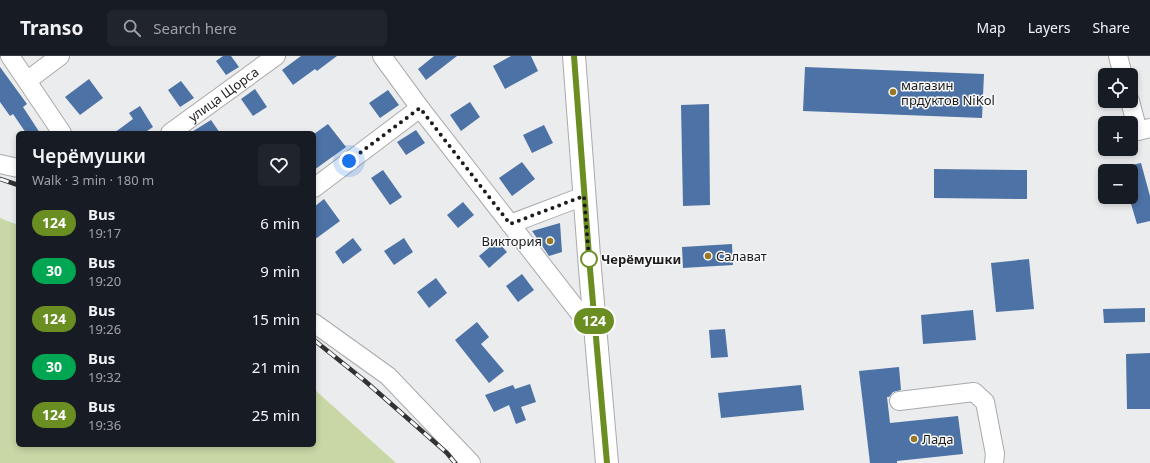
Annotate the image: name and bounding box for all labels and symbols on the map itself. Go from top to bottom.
street label: улица Щорса [185,63,262,126]
place label: магазин прдуктов NiKol [901,76,995,109]
marker: магазин прдуктов NiKol [888,87,898,97]
your location [339,151,359,171]
place label: Виктория [481,232,542,250]
marker: Виктория [545,236,555,246]
place label: Салават [716,247,767,265]
marker: Черёмушки [580,250,598,268]
place label: Черёмушки [601,250,681,268]
marker: Салават [703,251,713,261]
line badge: 124 [571,308,617,334]
place label: Лада [922,430,953,448]
marker: Лада [909,434,919,444]

